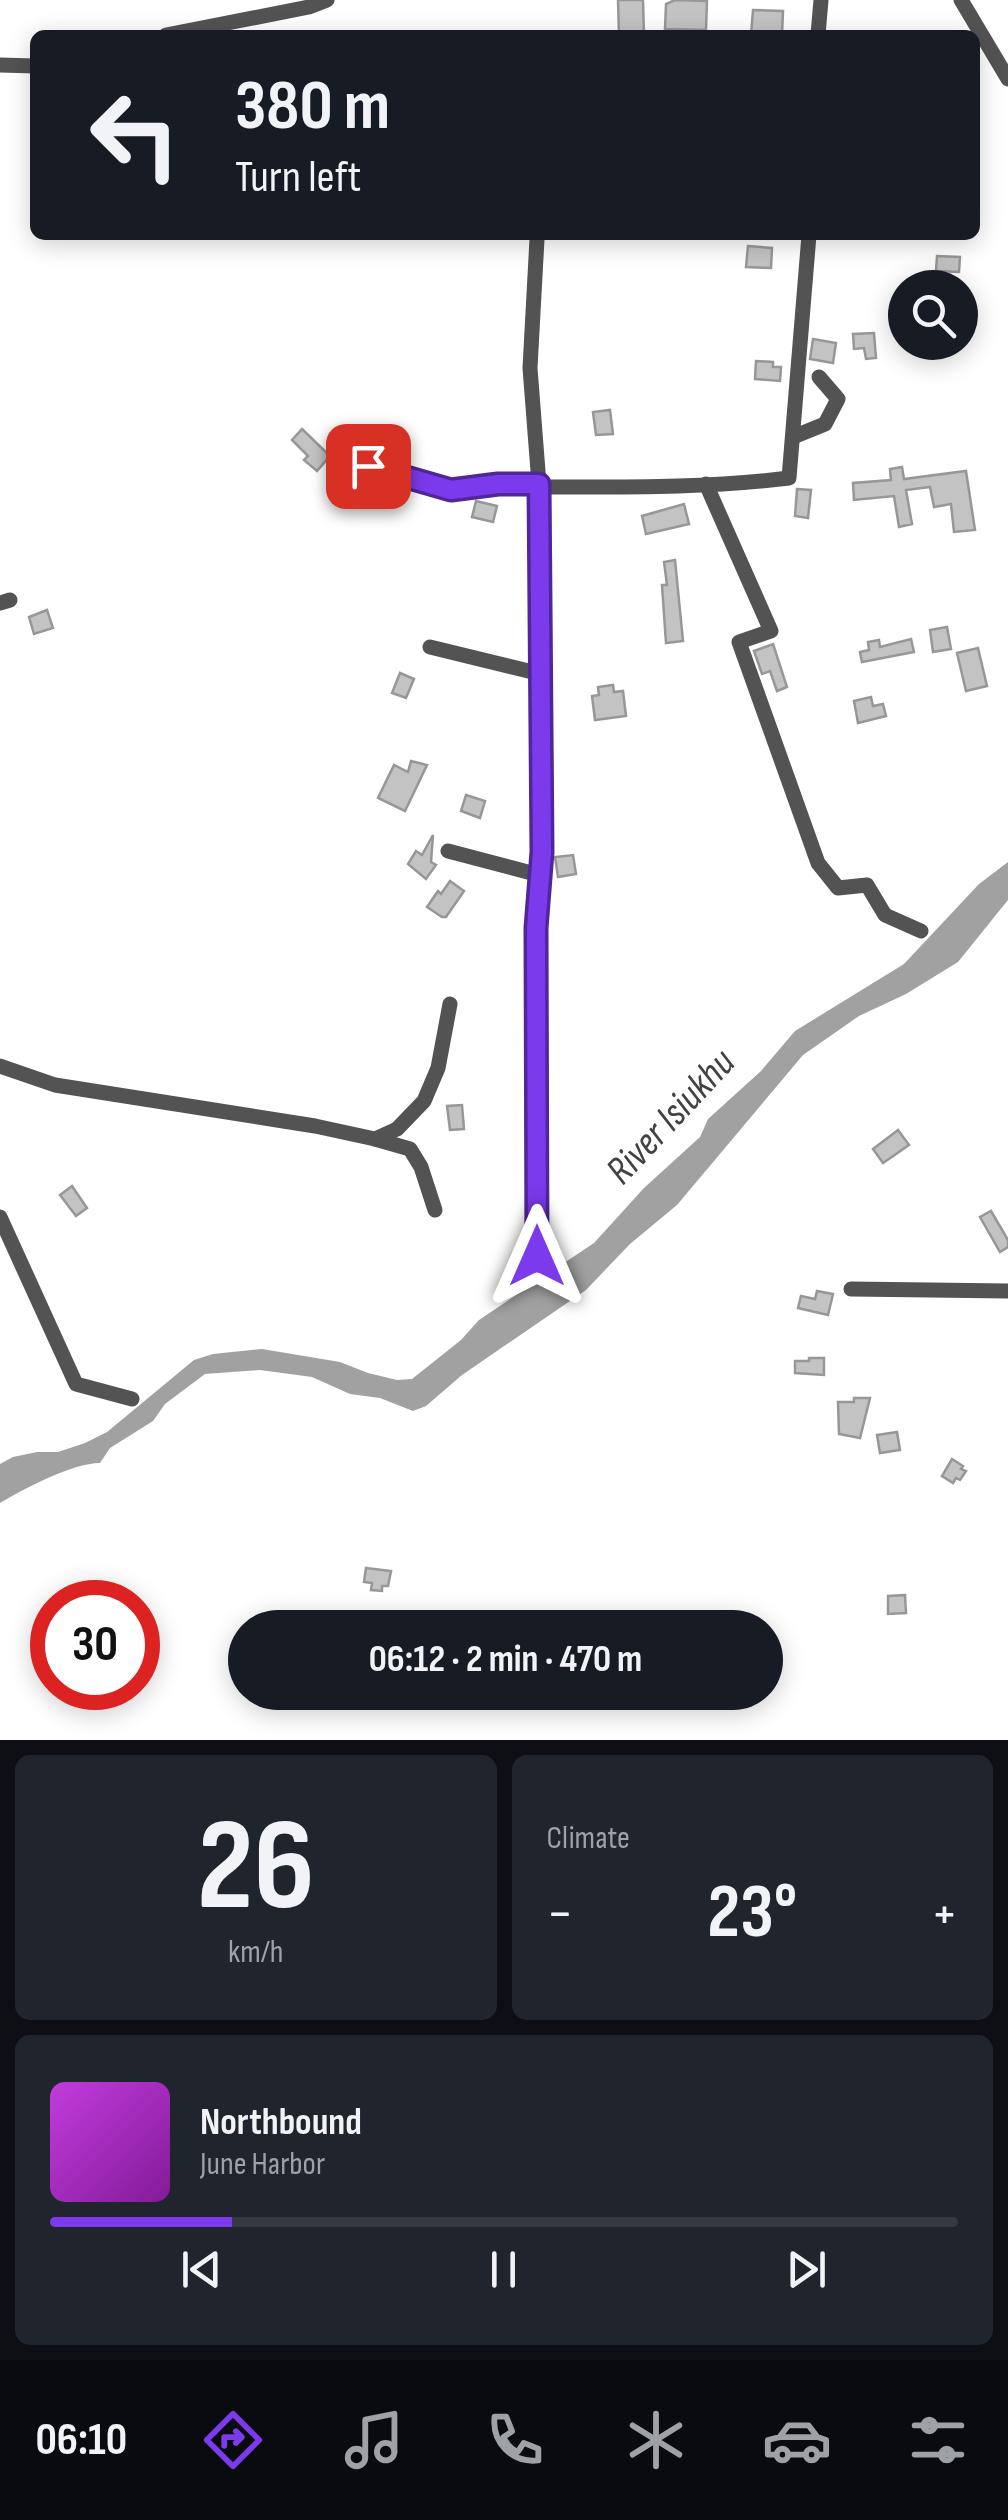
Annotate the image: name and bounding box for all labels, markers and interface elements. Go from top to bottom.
text: 380 m [235,65,390,149]
icon: left [70,70,200,200]
text: Turn left [235,150,361,205]
map controls [888,270,978,360]
button: search [888,270,978,360]
pin [326,424,411,509]
icon: arrive [341,439,396,494]
water label: River Isiukhu [597,1039,746,1194]
position arrow [485,1204,589,1308]
speed limit sign: 30 [30,1580,160,1710]
text: 06:12 · 2 min · 470 m [369,1637,642,1682]
text: 26 [197,1790,315,1946]
text: Climate [547,1819,630,1858]
text: 23° [707,1868,797,1959]
text: − [547,1881,573,1948]
text: + [931,1881,958,1948]
text: km/h [228,1933,283,1972]
text: Northbound [200,2100,362,2145]
text: June Harbor [200,2145,325,2184]
icon: previous [174,2242,229,2297]
icon: pause [476,2242,531,2297]
icon: next [779,2242,834,2297]
icon: directions [198,2405,268,2475]
icon: music [339,2405,409,2475]
icon: phone [480,2405,550,2475]
icon: climate [621,2405,691,2475]
icon: car [762,2405,832,2475]
icon: filters [903,2405,973,2475]
text: 06:10 [35,2413,127,2468]

